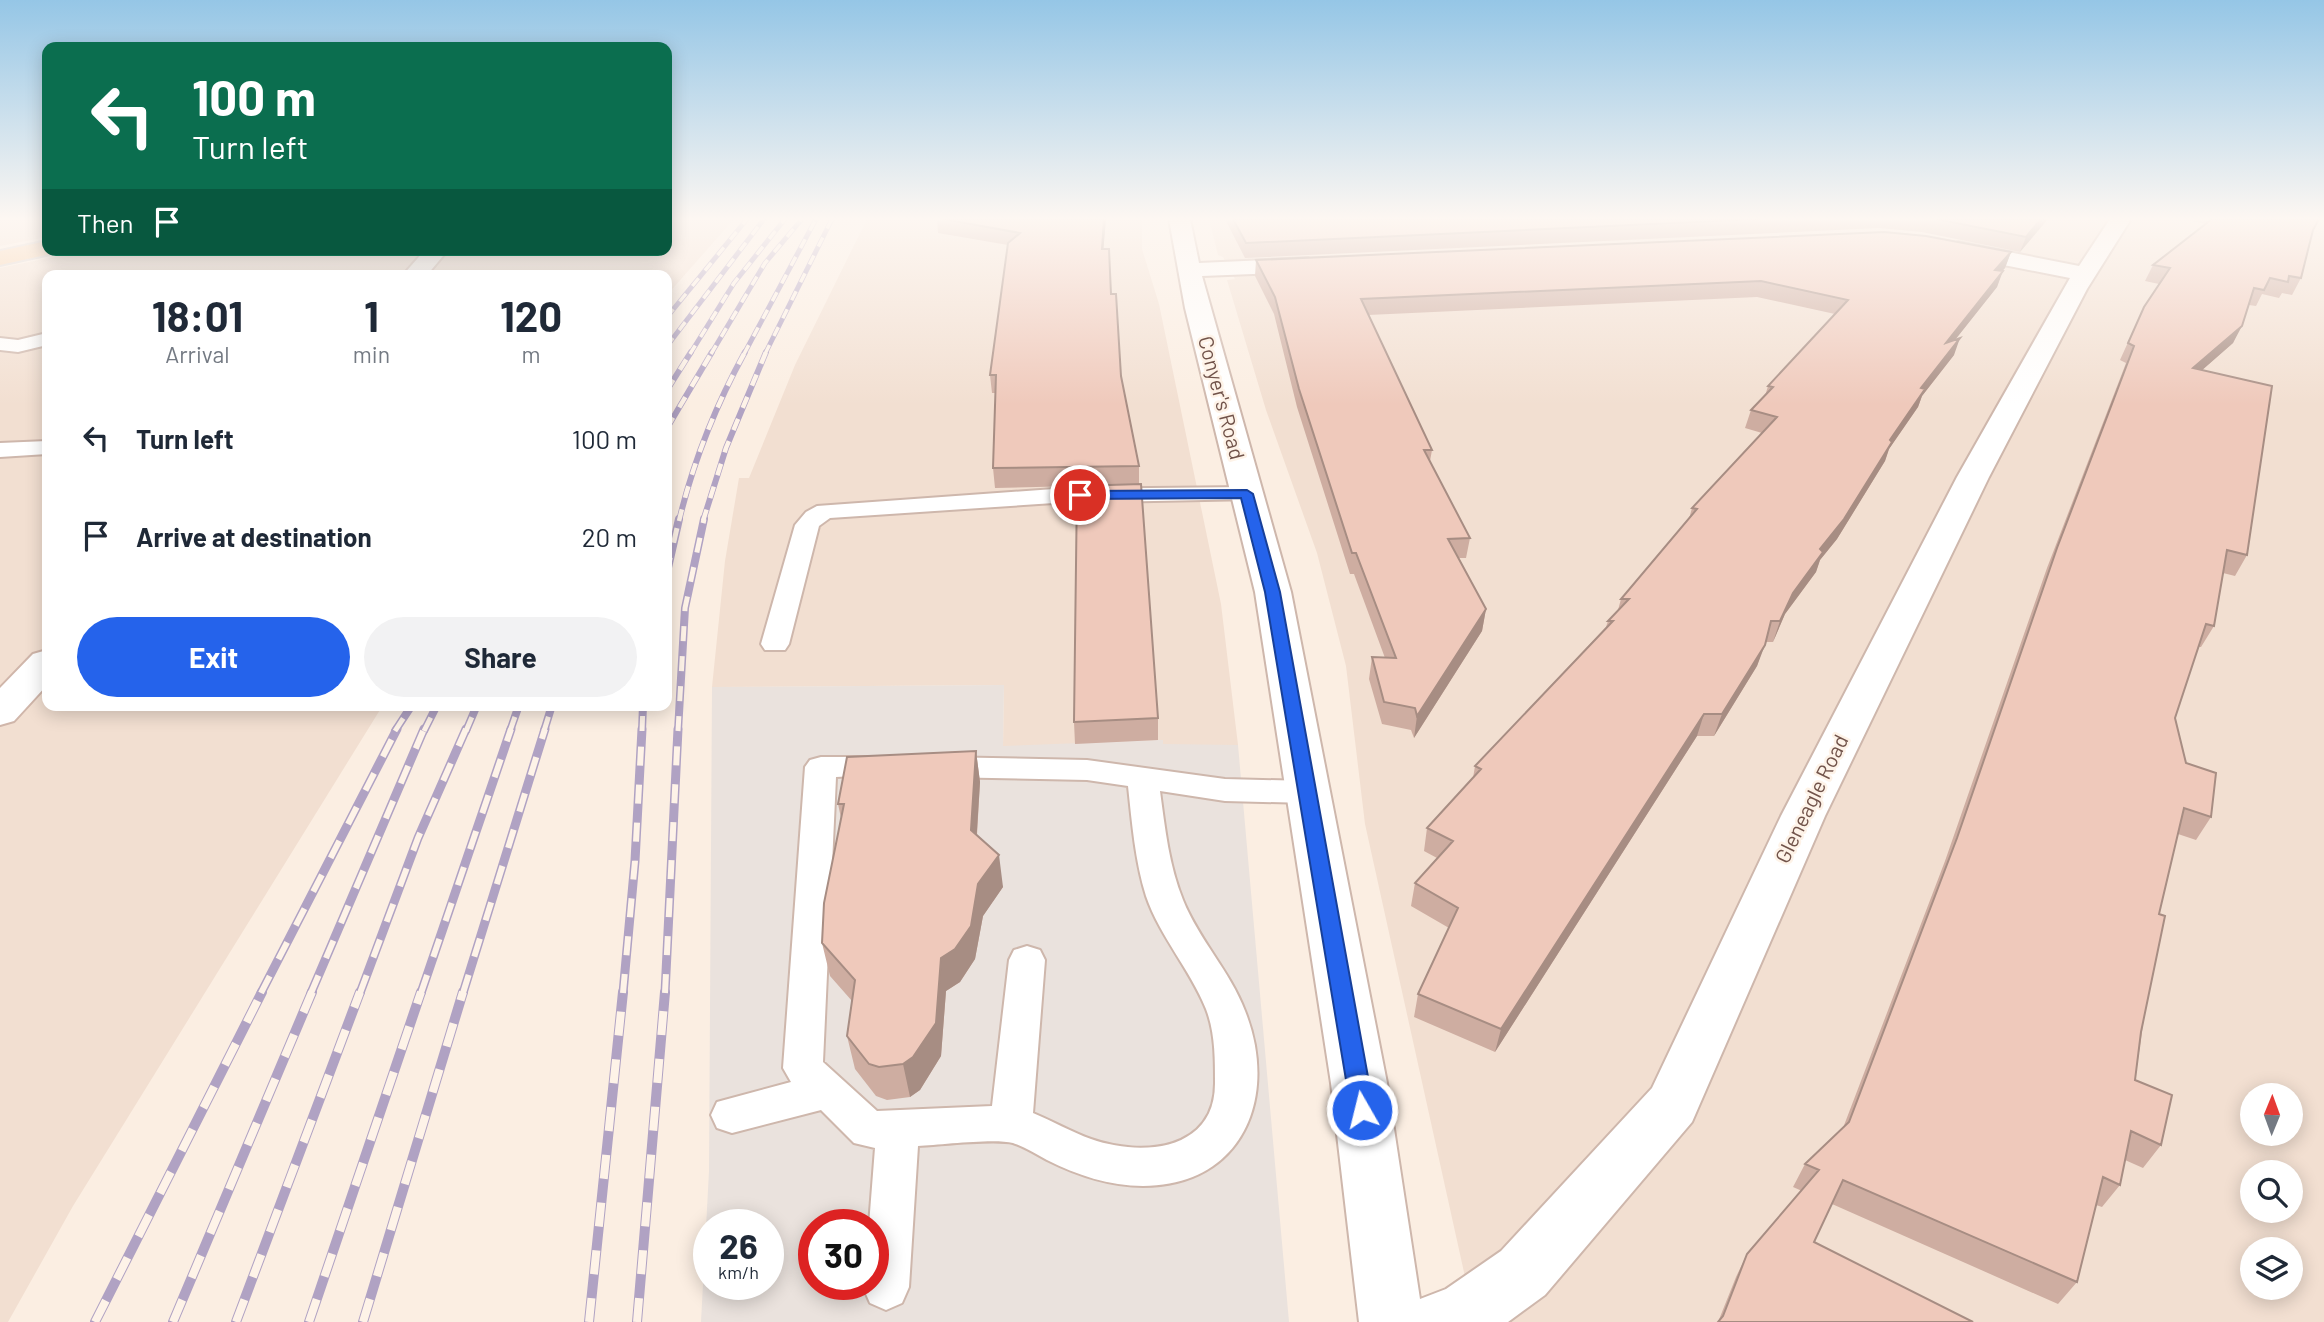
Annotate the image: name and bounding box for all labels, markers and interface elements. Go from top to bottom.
text: 100 m [192,67,316,126]
icon: left [77,70,168,161]
text: Turn left [192,127,309,165]
icon: arrive [148,203,186,241]
text: Then [77,207,134,238]
text: 18:01 [152,290,243,340]
text: 1 [364,290,379,340]
text: 120 [500,290,562,340]
street label: Conyer's Road [1194,333,1251,462]
text: Arrival [165,340,230,368]
text: min [353,340,390,368]
text: m [522,340,541,368]
icon: left [77,419,115,457]
text: Turn left [136,423,234,454]
text: 100 m [572,423,637,454]
pin [1050,465,1110,525]
icon: arrive [1061,476,1099,514]
icon: arrive [77,517,115,555]
text: Arrive at destination [136,521,372,552]
text: 20 m [582,521,637,552]
button: Exit [77,617,350,697]
button: Share [364,617,637,697]
street label: Gleneagle Road [1769,730,1853,867]
position arrow [1325,1073,1399,1147]
north arrow [2240,1083,2303,1146]
map controls [2240,1083,2303,1300]
button: search [2240,1160,2303,1223]
speed limit sign: 30 [798,1209,889,1300]
text: 26 [719,1224,758,1266]
button: layers [2240,1237,2303,1300]
text: km/h [718,1261,759,1283]

